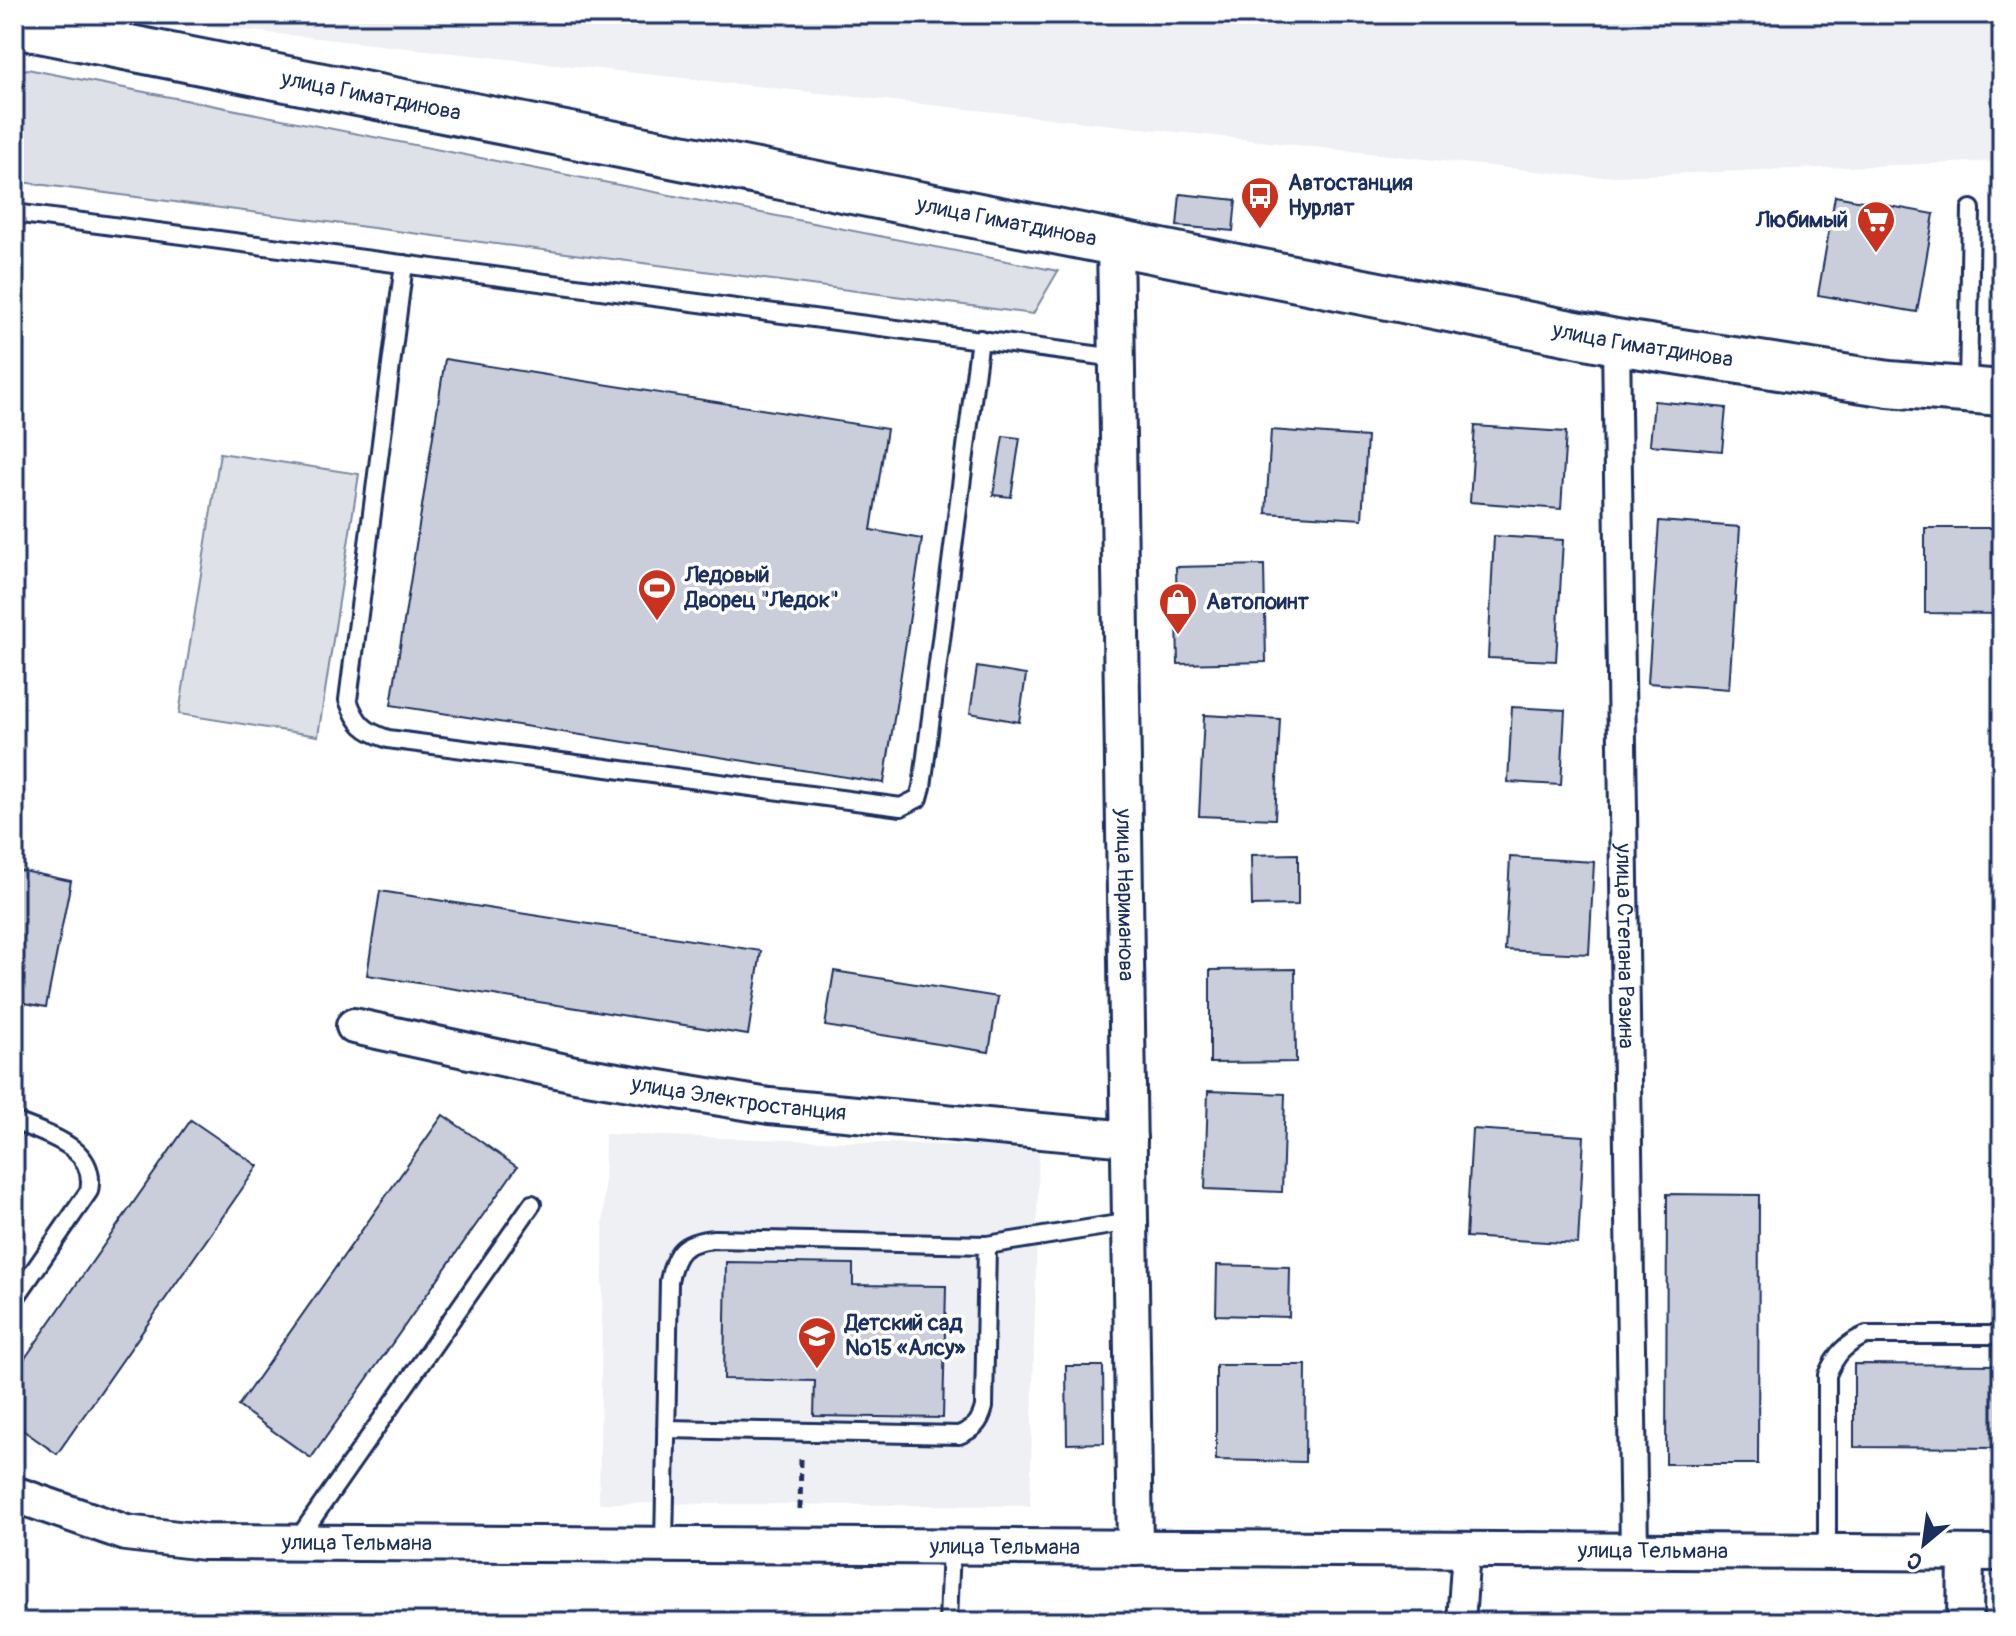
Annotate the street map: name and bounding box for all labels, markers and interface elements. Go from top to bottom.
street label: улица Гиматдинова [278,64,463,127]
place label: Автостанция Нурлат [1288,169,1413,222]
bus stop icon: Автостанция Нурлат [1239,175,1281,230]
street label: улица Гиматдинова [913,190,1099,253]
supermarket icon: Любимый [1855,199,1897,254]
place label: Любимый [1755,206,1848,234]
street label: улица Гиматдинова [1549,316,1735,374]
place label: Ледовый Дворец "Ледок" [683,561,839,614]
sports icon: Ледовый Дворец "Ледок" [636,567,678,622]
shop icon: Автопоинт [1157,581,1199,636]
place label: Автопоинт [1206,588,1310,616]
street label: улица Нариманова [1110,807,1140,981]
street label: улица Степана Разина [1609,842,1641,1049]
street label: улица Электростанция [628,1069,848,1127]
place label: Детский сад №15 «Алсу» [843,1309,966,1362]
school or university icon: Детский сад №15 «Алсу» [796,1315,838,1370]
north arrow [1884,1504,1964,1584]
street label: улица Тельмана [281,1528,432,1557]
street label: улица Тельмана [929,1532,1080,1561]
street label: улица Тельмана [1577,1536,1728,1565]
text: С [1902,1545,1928,1576]

